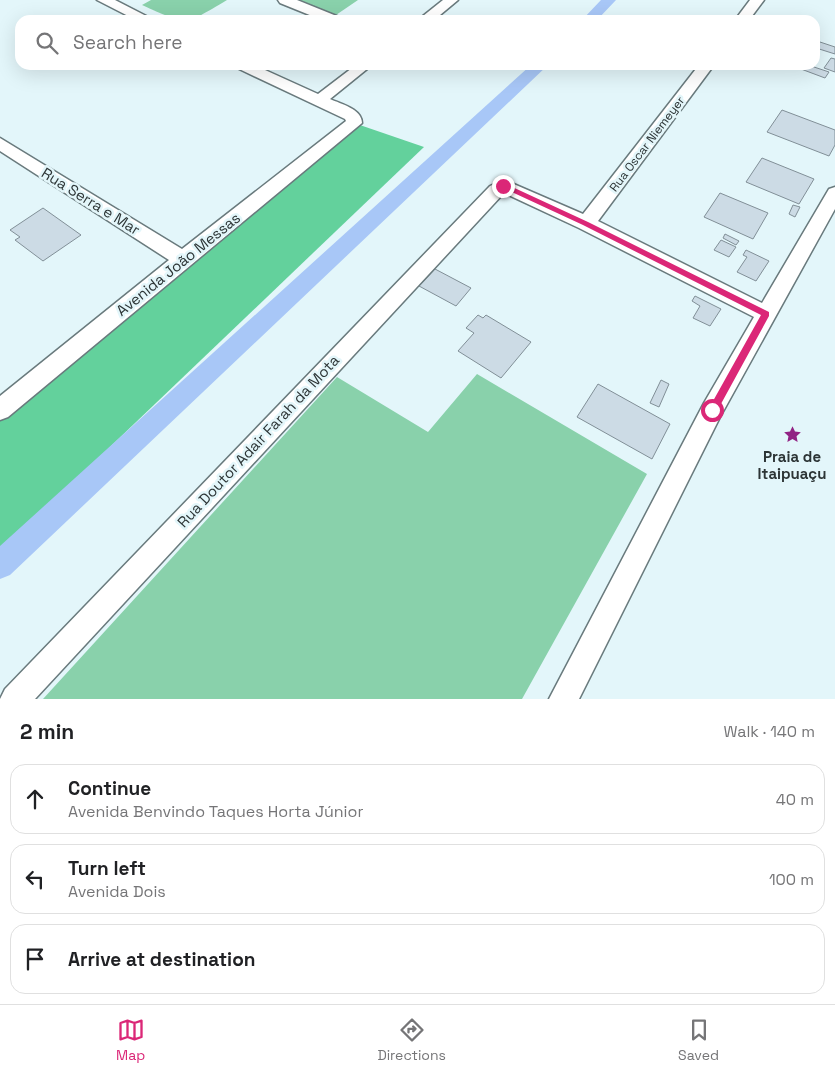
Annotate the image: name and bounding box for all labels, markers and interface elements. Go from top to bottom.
search box [15,15,820,70]
icon: search [33,29,61,57]
text: Search here [73,30,183,55]
street label: Rua Oscar Niemeyer [606,93,688,195]
street label: Rua Serra e Mar [38,163,144,239]
route end [492,175,515,198]
street label: Avenida João Messas [112,208,244,320]
street label: Rua Doutor Adair Farah da Mota [173,351,343,531]
route start [701,399,724,422]
place icon: Praia de Itaipuaçu [782,425,802,445]
place label: Praia de Itaipuaçu [758,447,826,483]
text: 2 min [20,718,74,745]
text: Walk · 140 m [723,721,815,742]
text: Continue [68,776,151,801]
icon: ahead [21,785,49,813]
text: 40 m [776,789,814,810]
text: Avenida Benvindo Taques Horta Júnior [68,801,363,822]
text: Turn left [68,856,146,881]
icon: left [21,865,49,893]
text: 100 m [769,869,814,890]
text: Avenida Dois [68,881,166,902]
icon: arrive [21,945,49,973]
text: Arrive at destination [68,947,256,972]
tab: Map [116,1016,145,1064]
tab: Directions [377,1016,446,1064]
tab: Saved [678,1016,719,1064]

